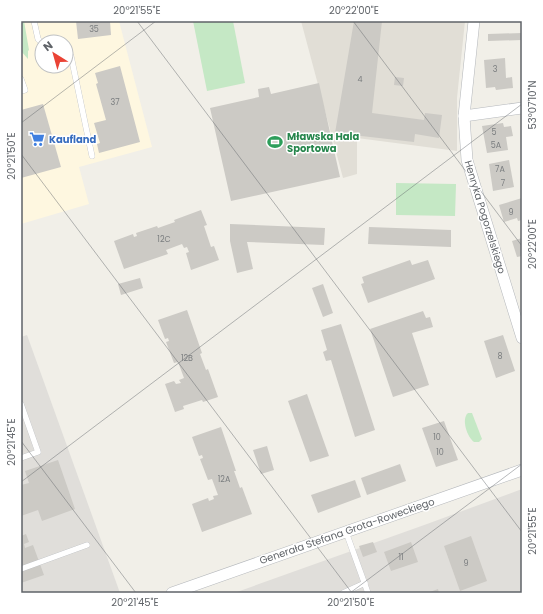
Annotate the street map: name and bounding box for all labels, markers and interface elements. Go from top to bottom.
text: 20°21'55"E [113,3,161,18]
text: 20°22'00"E [329,3,379,18]
house number: 35 [89,24,99,35]
north arrow [34,34,74,74]
text: N [40,37,56,55]
house number: 3 [493,64,498,75]
house number: 4 [357,74,363,85]
text: 53°07'10"N [525,80,540,130]
house number: 37 [110,97,120,108]
house number: 5 [491,127,497,138]
place label: Mławska Hala Sportowa [287,129,360,156]
supermarket icon: Kaufland [28,130,46,148]
text: 20°21'50"E [4,132,19,180]
place label: Kaufland [49,132,97,147]
sports icon: Mławska Hala Sportowa [266,133,284,151]
house number: 5A [491,140,502,151]
street label: Henryka Pogorzelskiego [461,158,509,276]
house number: 7A [495,164,505,175]
house number: 7 [501,178,506,189]
house number: 9 [508,207,514,218]
text: 20°22'00"E [525,219,540,269]
house number: 12C [157,234,171,245]
house number: 8 [497,351,503,362]
house number: 12B [181,353,193,364]
text: 20°21'45"E [4,418,19,466]
house number: 10 [433,432,441,443]
house number: 10 [436,447,444,458]
house number: 12A [218,474,231,485]
street label: Generała Stefana Grota-Roweckiego [257,494,437,568]
text: 20°21'55"E [525,507,540,555]
house number: 11 [398,552,404,563]
house number: 9 [463,558,469,569]
text: 20°21'45"E [111,595,159,610]
text: 20°21'50"E [327,595,375,610]

